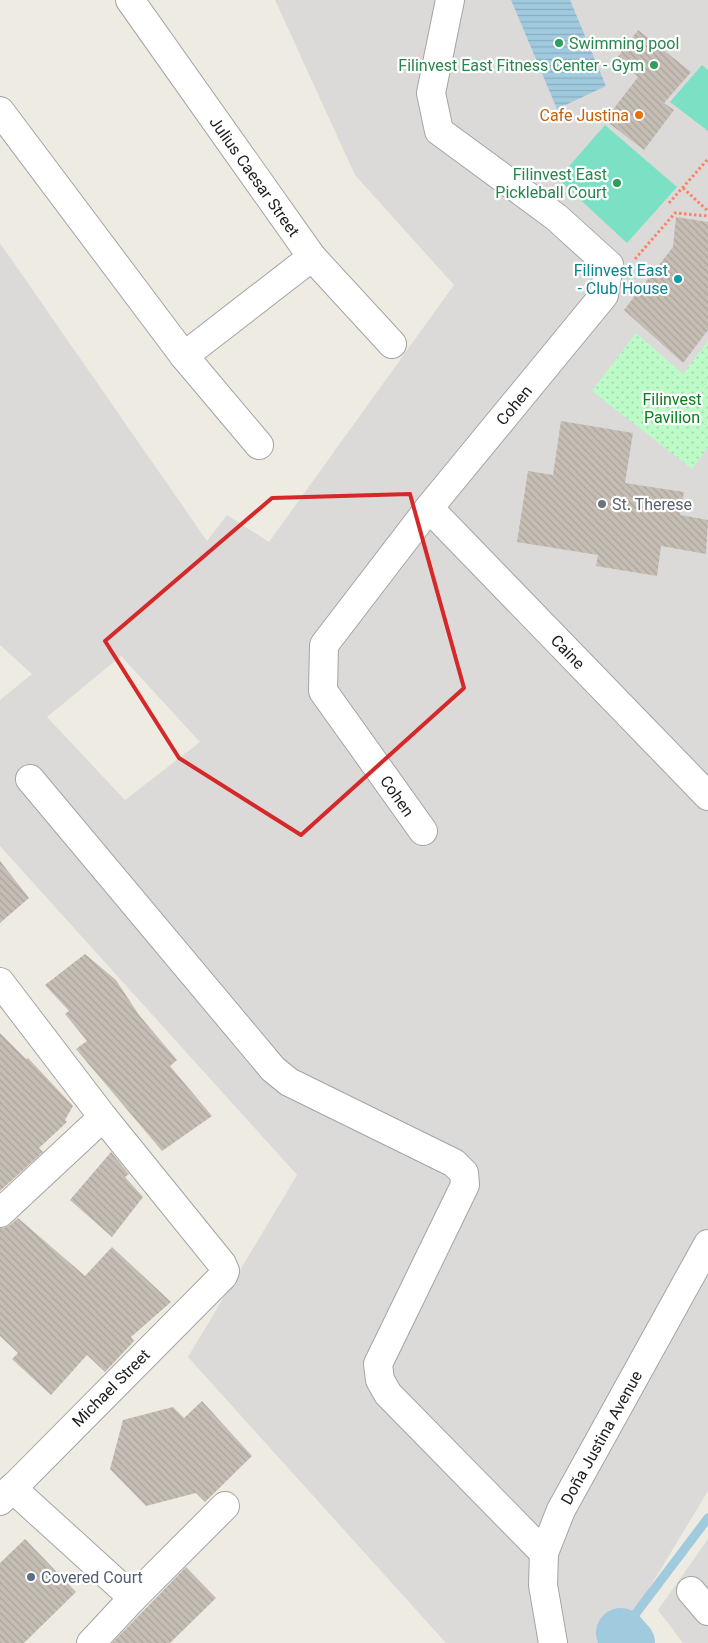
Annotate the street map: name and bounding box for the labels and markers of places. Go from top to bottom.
place label: Swimming pool [569,34,679,53]
marker: Swimming pool [553,37,565,49]
place label: Filinvest East Fitness Center - Gym [398,56,644,75]
marker: Filinvest East Fitness Center - Gym [648,59,660,71]
place label: Cafe Justina [539,106,629,125]
marker: Cafe Justina [633,109,645,121]
place label: Filinvest East Pickleball Court [495,165,607,202]
marker: Filinvest East Pickleball Court [611,177,623,189]
place label: Filinvest East - Club House [574,261,668,298]
marker: Filinvest East - Club House [672,273,684,285]
place label: St. Therese [612,495,692,514]
marker: St. Therese [596,498,608,510]
place label: Covered Court [41,1568,143,1587]
marker: Covered Court [25,1571,37,1583]

